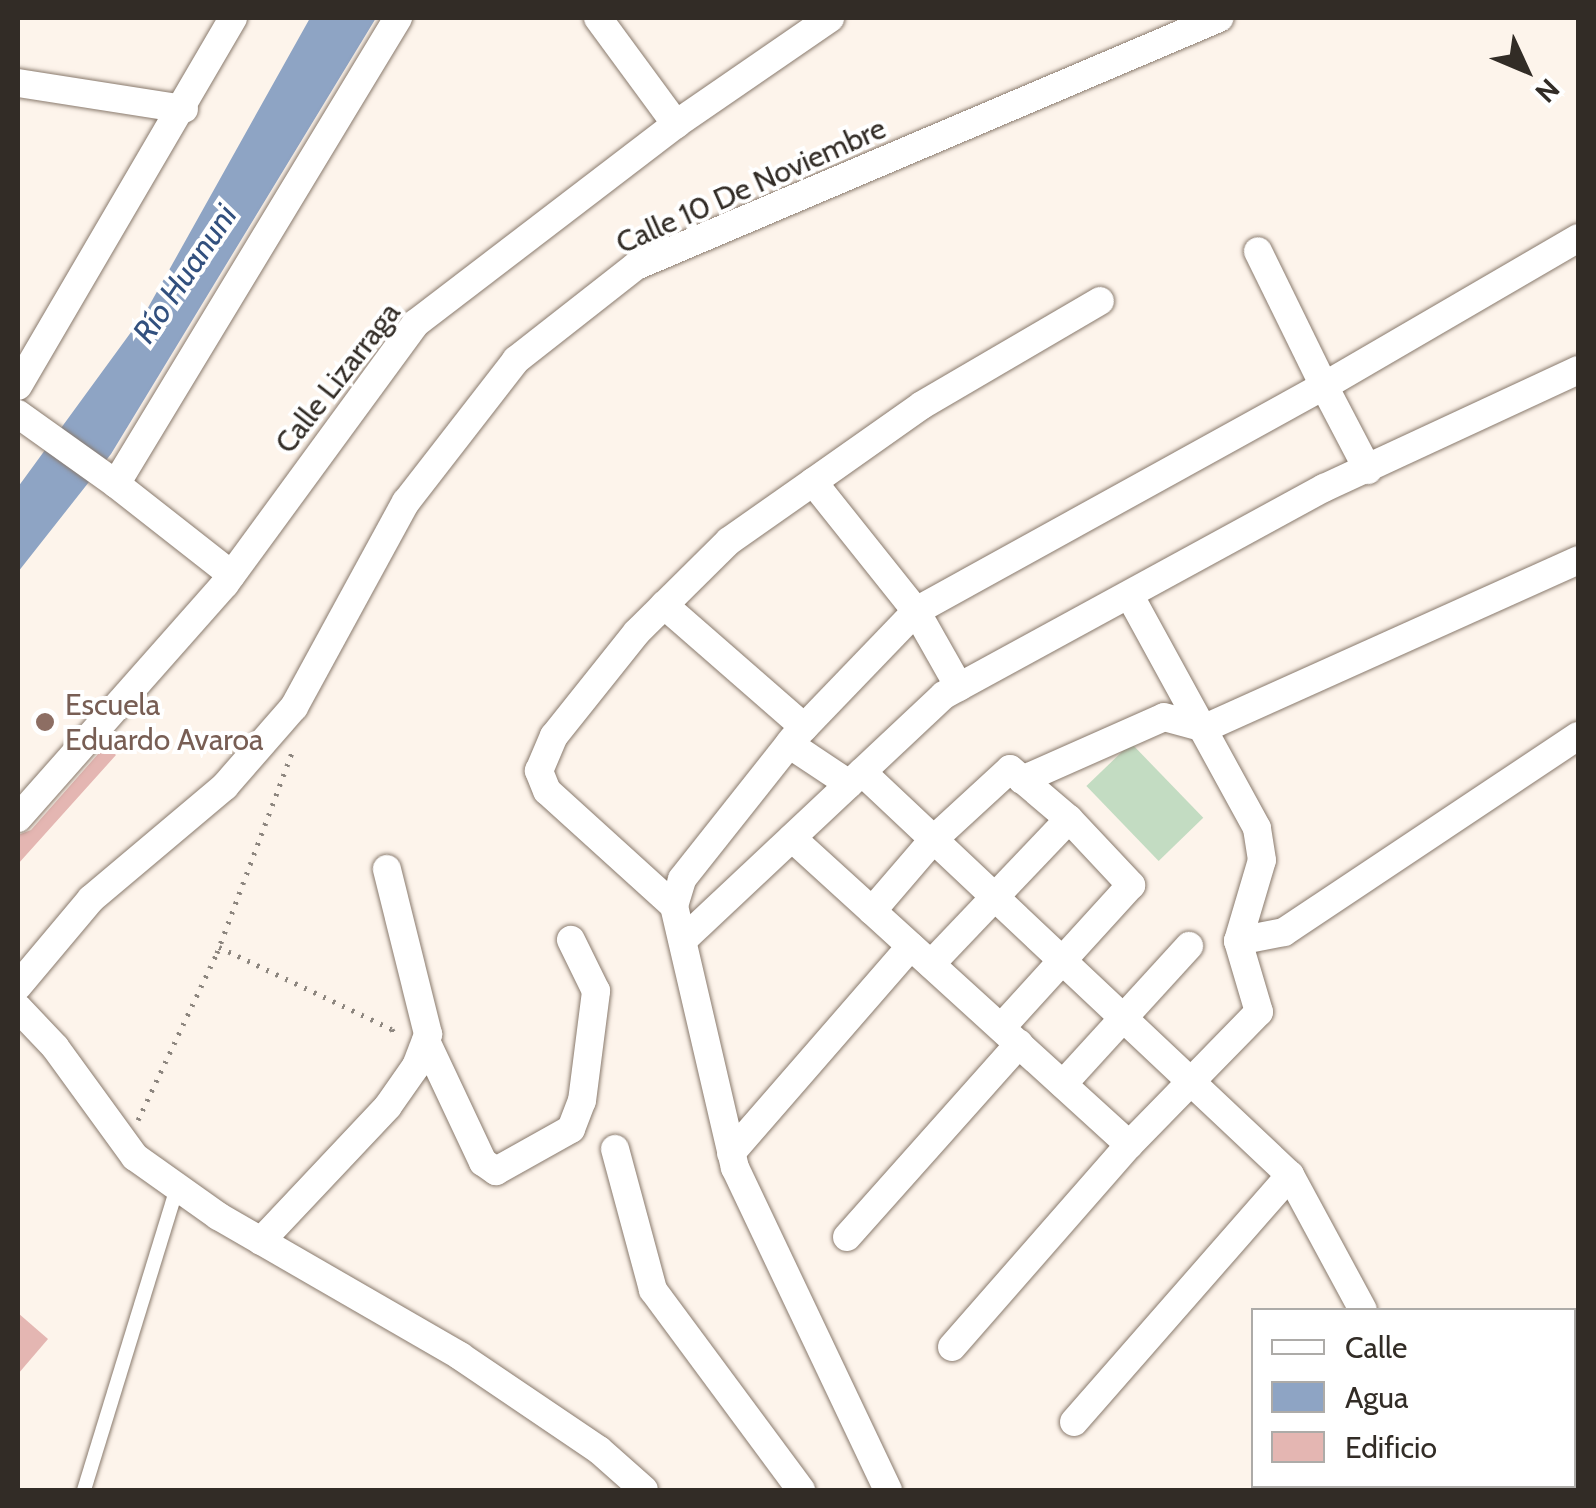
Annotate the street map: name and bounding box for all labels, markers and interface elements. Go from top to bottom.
north arrow [1476,20,1576,120]
text: N [1528,72,1567,110]
street label: Calle 10 De Noviembre [611,110,891,262]
water label: Río Huanuni [125,198,245,350]
street label: Calle Lizarraga [268,295,408,461]
place label: Escuela Eduardo Avaroa [65,687,263,758]
marker: Escuela Eduardo Avaroa [34,711,56,733]
legend [1251,1308,1576,1488]
text: Calle [1345,1329,1407,1366]
text: Agua [1345,1379,1408,1416]
text: Edificio [1345,1429,1437,1466]

